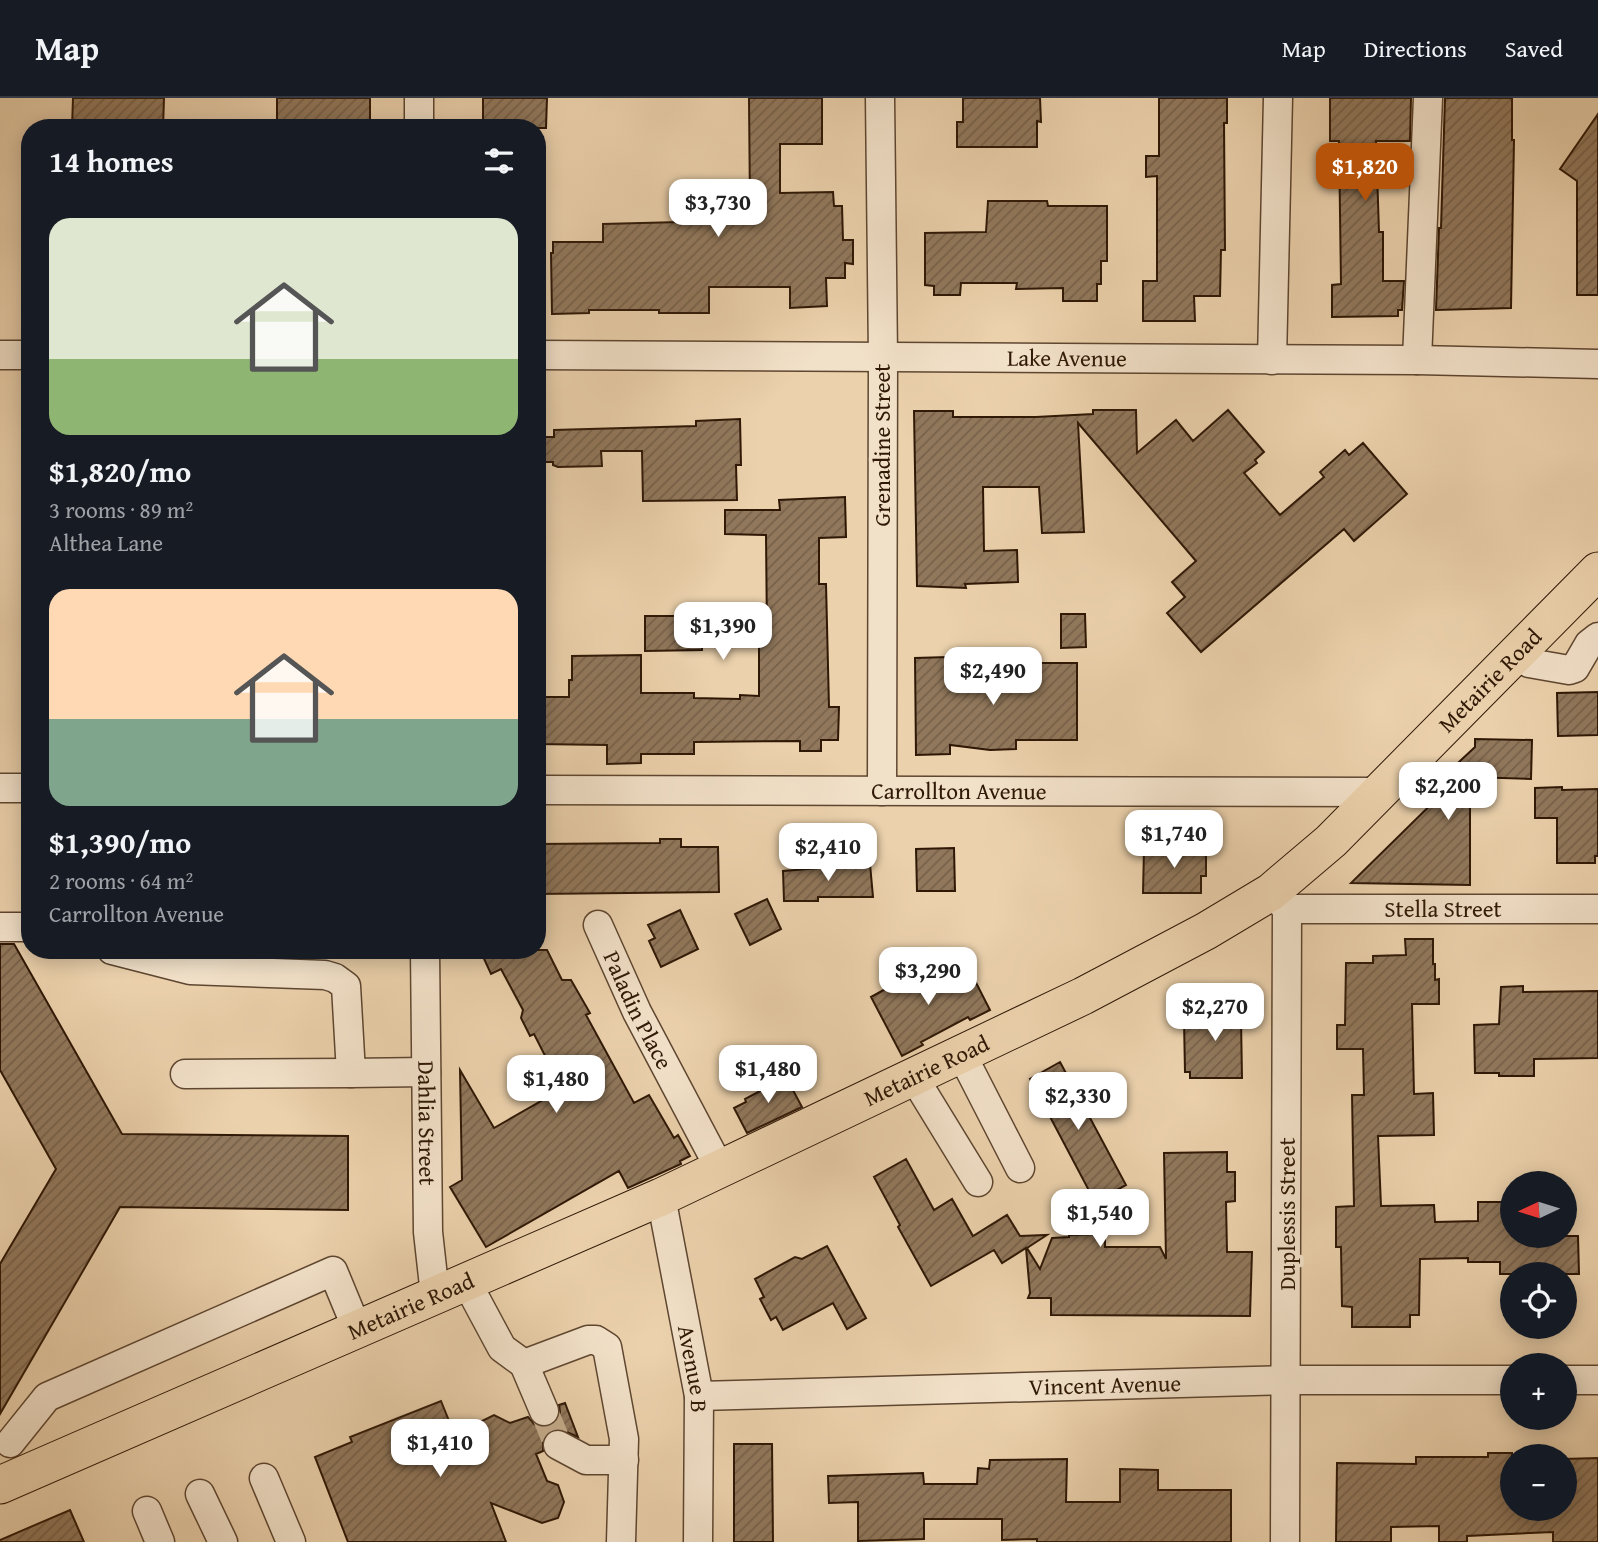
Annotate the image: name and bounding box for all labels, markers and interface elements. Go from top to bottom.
text: Map [35,24,99,72]
text: Map [1282,31,1326,66]
text: Directions [1364,31,1467,66]
text: Saved [1505,31,1563,66]
text: 14 homes [49,139,174,183]
icon: filters [480,142,518,180]
pin: $1,820 [1308,144,1422,203]
text: $1,820 [1332,149,1398,182]
pin: $3,730 [661,180,775,239]
text: $3,730 [685,185,751,218]
icon: home [221,264,347,390]
street label: Lake Avenue [1007,341,1127,374]
street label: Grenadine Street [865,364,898,526]
text: $1,820/mo [49,449,191,493]
text: 3 rooms · 89 m² [49,493,193,526]
text: Althea Lane [49,526,163,559]
pin: $1,390 [666,602,780,662]
text: $1,390 [690,608,756,641]
street label: Metairie Road [1430,620,1549,740]
icon: home [221,635,347,761]
pin: $2,490 [936,648,1050,707]
text: $2,490 [960,653,1026,686]
pin: $2,200 [1391,762,1505,822]
text: $2,200 [1415,768,1481,801]
street label: Carrollton Avenue [871,774,1047,807]
pin: $1,740 [1117,810,1231,870]
text: $1,740 [1141,816,1207,849]
text: $1,390/mo [49,820,191,864]
pin: $2,410 [771,824,885,883]
text: $2,410 [795,829,861,862]
text: 2 rooms · 64 m² [49,864,193,897]
street label: Stella Street [1384,892,1502,925]
text: Carrollton Avenue [49,897,224,930]
street label: Paladin Place [596,945,681,1075]
pin: $3,290 [871,948,985,1007]
text: $3,290 [895,953,961,986]
pin: $2,270 [1158,984,1272,1043]
text: $2,270 [1182,989,1248,1022]
street label: Metairie Road [858,1026,995,1114]
pin: $1,480 [711,1046,825,1105]
text: $1,480 [735,1051,801,1084]
pin: $1,480 [499,1056,613,1115]
street label: Dahlia Street [410,1060,445,1186]
text: $1,480 [523,1061,589,1094]
pin: $2,330 [1021,1072,1135,1132]
text: $2,330 [1045,1078,1111,1111]
street label: Duplessis Street [1270,1137,1303,1291]
north arrow [1500,1171,1577,1248]
map controls [1500,1171,1577,1521]
pin: $1,540 [1043,1190,1157,1249]
text: $1,540 [1067,1195,1133,1228]
button: locate [1500,1262,1577,1339]
street label: Metairie Road [342,1263,480,1348]
street label: Avenue B [670,1322,716,1413]
button: + [1500,1353,1577,1430]
street label: Vincent Avenue [1028,1366,1181,1403]
pin: $1,410 [383,1420,497,1479]
text: $1,410 [407,1425,473,1458]
button: − [1500,1444,1577,1521]

